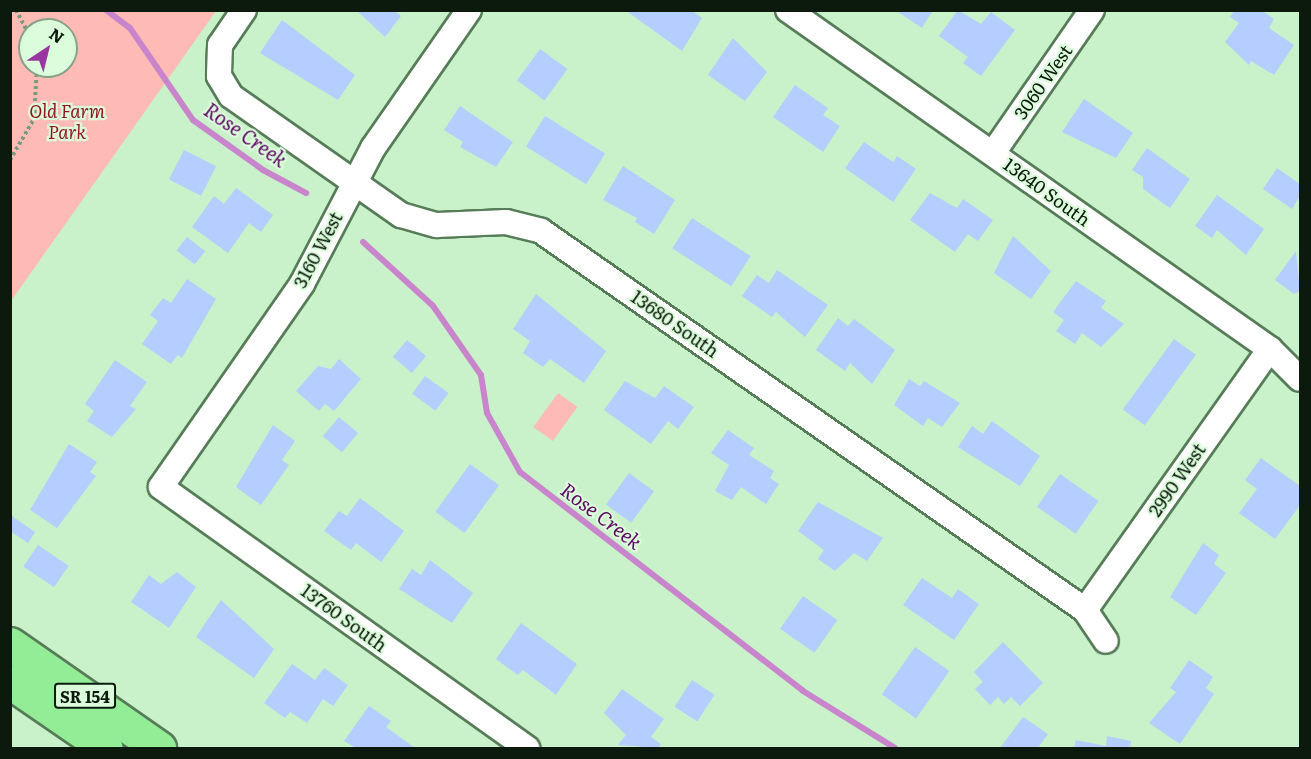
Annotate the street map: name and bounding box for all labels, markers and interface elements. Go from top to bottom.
north arrow [18,18,78,78]
text: N [45,21,70,49]
street label: 3060 West [1009,41,1077,123]
water label: Rose Creek [200,97,292,171]
park label: Old Farm Park [29,101,105,144]
street label: 13640 South [999,153,1095,231]
street label: 3160 West [289,208,347,292]
street label: 13680 South [627,286,723,362]
street label: 2990 West [1144,439,1210,521]
water label: Rose Creek [557,477,647,553]
street label: 13760 South [297,580,391,656]
road number: SR 154 [54,683,116,709]

